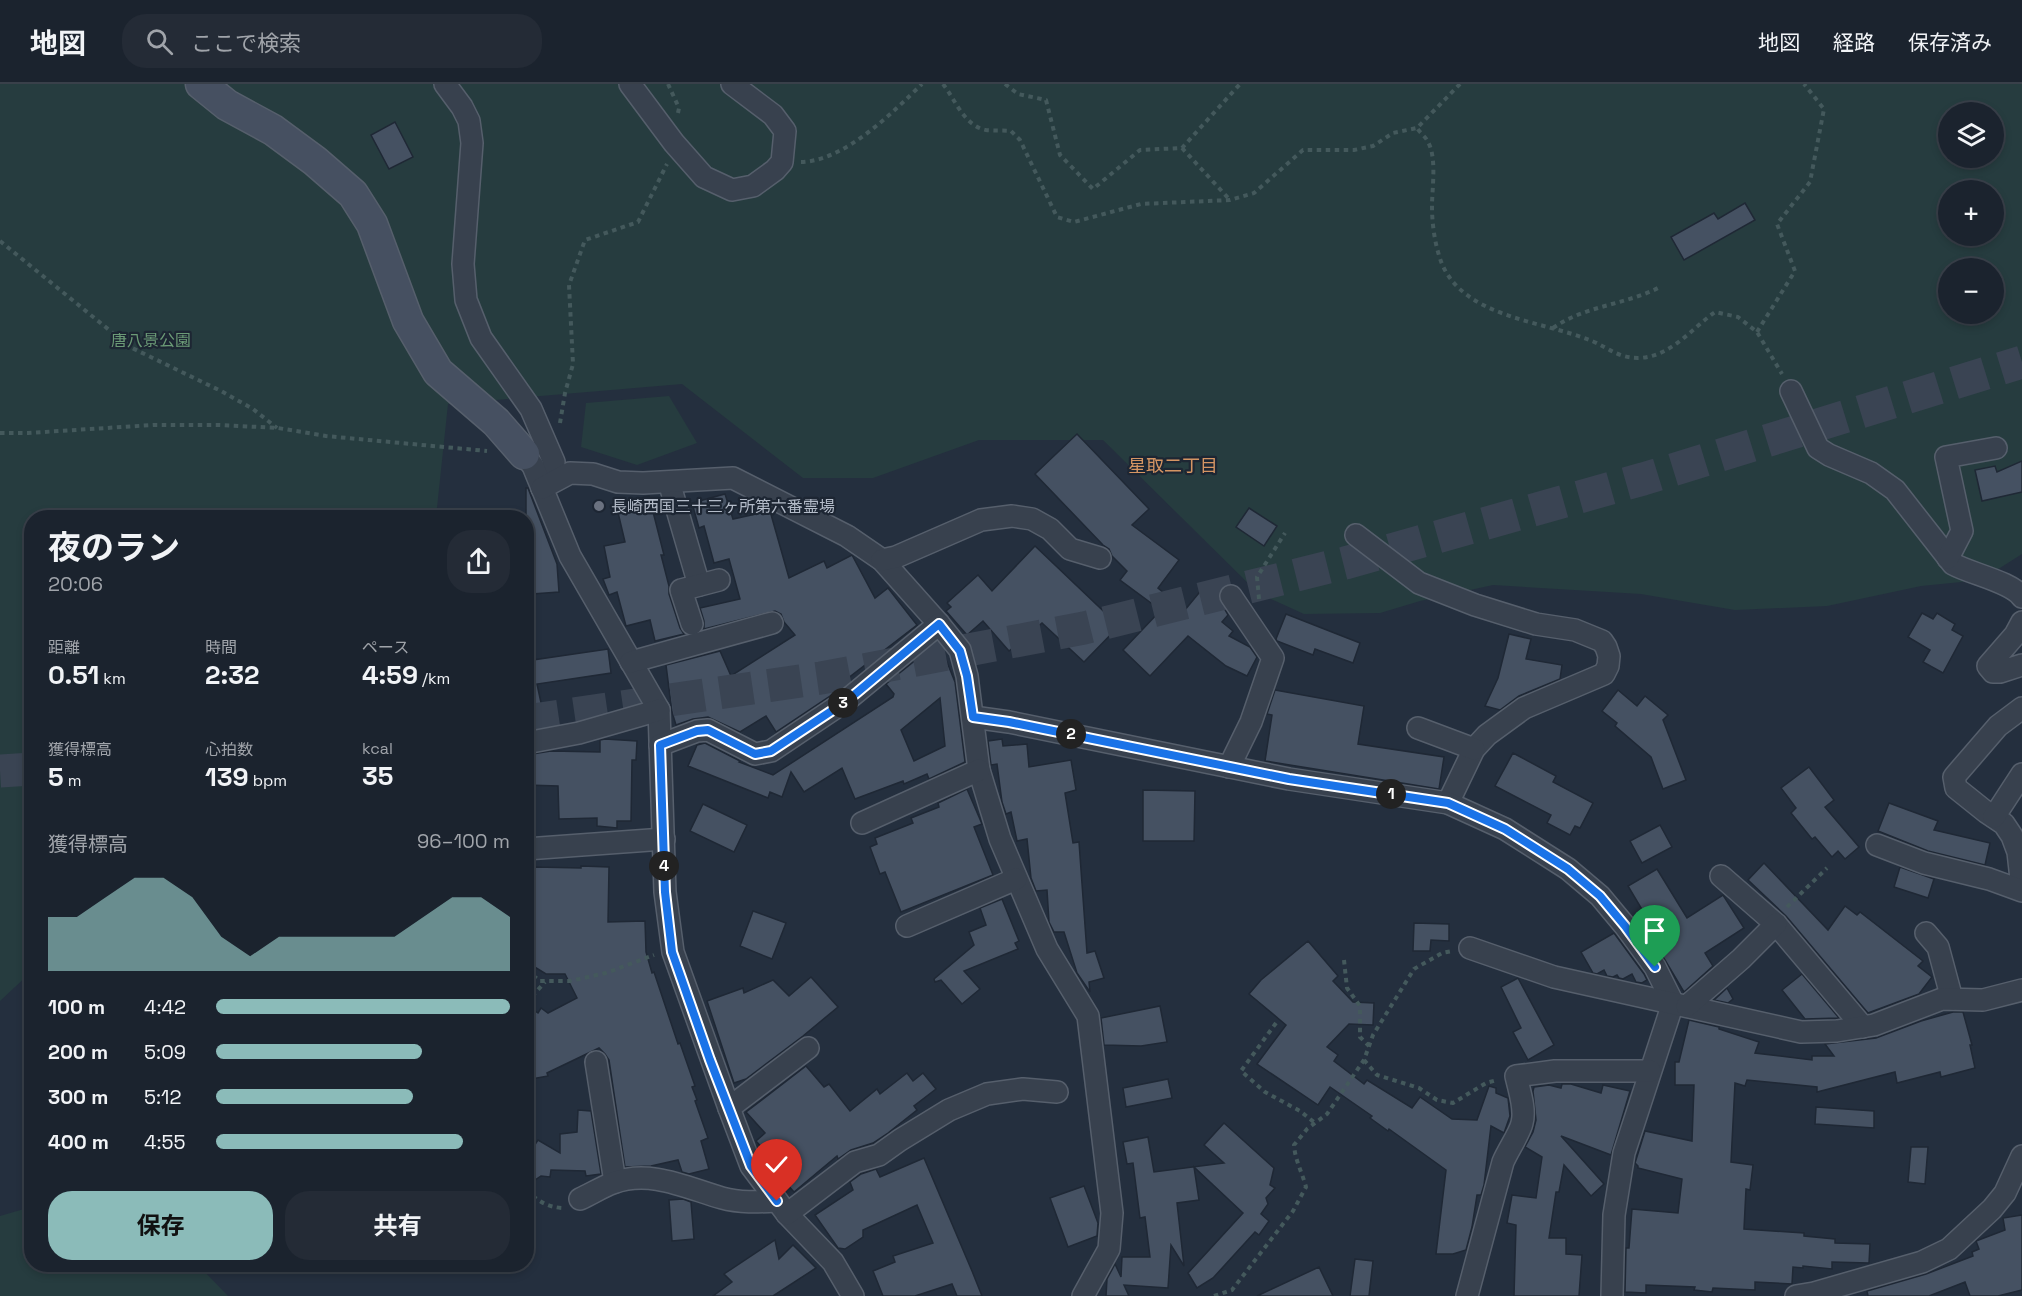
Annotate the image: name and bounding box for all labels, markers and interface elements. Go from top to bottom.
search box [122,14,542,68]
text: 地図 [30,25,86,61]
icon: search [143,25,176,58]
text: ここで検索 [191,29,301,57]
text: 地図 [1758,29,1800,56]
text: 経路 [1833,29,1875,56]
text: 保存済み [1908,29,1992,56]
map controls [1938,102,2004,324]
button: layers [1938,102,2004,168]
button: + [1938,180,2004,246]
button: − [1938,258,2004,324]
park label: 唐八景公園 [111,330,191,351]
district label: 星取二丁目 [1128,454,1218,477]
place label: 長崎西国三十三ヶ所第六番霊場 [611,496,835,517]
marker: 長崎西国三十三ヶ所第六番霊場 [592,499,606,513]
text: 夜のラン [48,527,180,569]
button: share [447,530,510,593]
text: 20:06 [48,571,103,597]
text: 距離 [48,637,80,658]
text: 時間 [205,637,237,658]
text: ペース [362,637,409,658]
text: 0.51 [48,658,99,692]
text: 2:32 [205,658,259,692]
text: 4:59 [362,658,418,692]
text: km [99,668,126,689]
text: /km [418,668,450,689]
pin: 3 [828,688,858,718]
text: 3 [838,692,848,713]
pin: 2 [1056,719,1086,749]
text: 2 [1066,723,1076,744]
text: kcal [362,738,393,759]
text: 獲得標高 [48,739,112,760]
text: 心拍数 [205,739,253,760]
text: 35 [362,759,393,793]
text: 5 [48,760,64,794]
text: 139 [205,760,249,794]
text: m [64,770,81,791]
text: bpm [249,770,287,791]
pin: 1 [1376,779,1406,809]
text: 1 [1387,783,1395,804]
text: 96–100 m [417,828,510,854]
text: 獲得標高 [48,831,128,857]
pin: 4 [649,851,679,881]
text: 4 [659,855,669,876]
pin [1629,905,1680,967]
icon: arrive [1638,914,1671,947]
text: 100 m [48,994,105,1020]
text: 4:42 [144,994,186,1020]
text: 200 m [48,1039,108,1065]
text: 5:09 [144,1039,186,1065]
text: 300 m [48,1084,108,1110]
text: 5:12 [144,1084,181,1110]
text: 400 m [48,1129,109,1155]
text: 4:55 [144,1129,186,1155]
pin [751,1139,802,1201]
icon: check [760,1148,793,1181]
button: 保存 [48,1191,273,1260]
button: 共有 [285,1191,510,1260]

